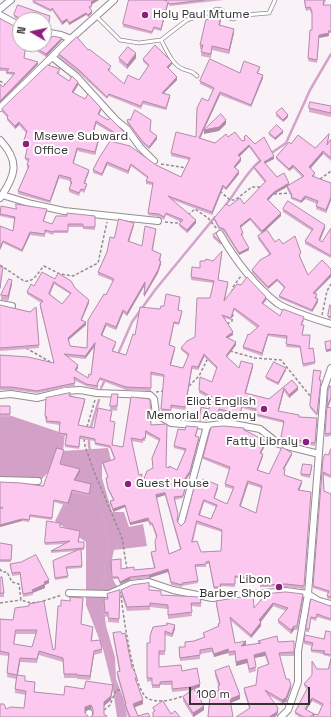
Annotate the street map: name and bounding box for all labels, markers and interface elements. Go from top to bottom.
place label: Holy Paul Mtume [153,8,250,22]
marker: Holy Paul Mtume [140,10,150,20]
north arrow [12,12,52,52]
text: N [14,26,29,35]
place label: Msewe Subward Office [34,130,128,158]
marker: Msewe Subward Office [21,139,31,149]
place label: Eliot English Memorial Academy [147,395,256,423]
marker: Eliot English Memorial Academy [259,404,269,414]
place label: Fatty Libraly [226,435,298,449]
marker: Fatty Libraly [301,437,311,447]
place label: Guest House [136,477,209,491]
marker: Guest House [123,479,133,489]
place label: Libon Barber Shop [199,573,271,601]
marker: Libon Barber Shop [274,582,284,592]
scale bar [191,679,312,705]
text: 100 m [196,686,230,702]

